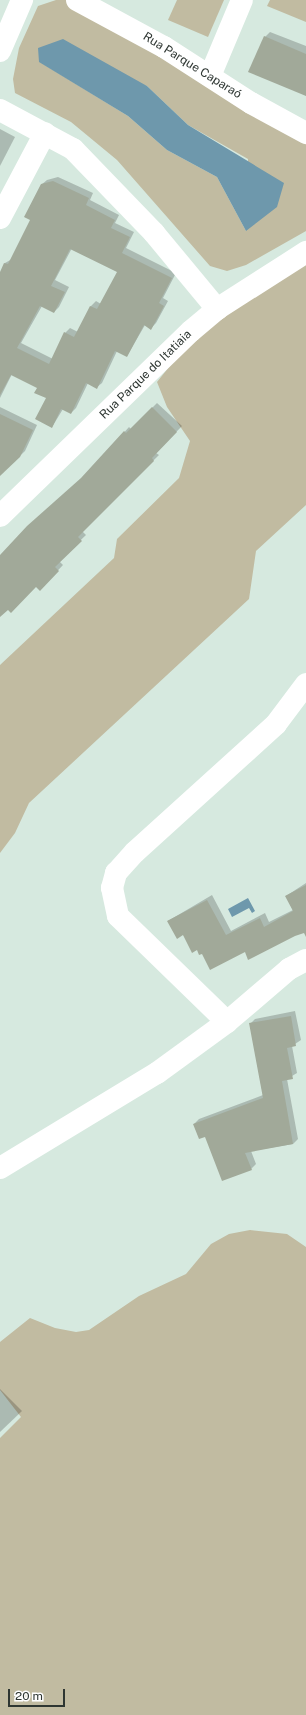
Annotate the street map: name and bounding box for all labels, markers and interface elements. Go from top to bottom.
street label: Rua Parque Caparaó [140,30,244,102]
street label: Rua Parque do Itatiaia [97,327,195,423]
scale bar [10,1681,67,1707]
text: 20 m [15,1689,43,1703]

